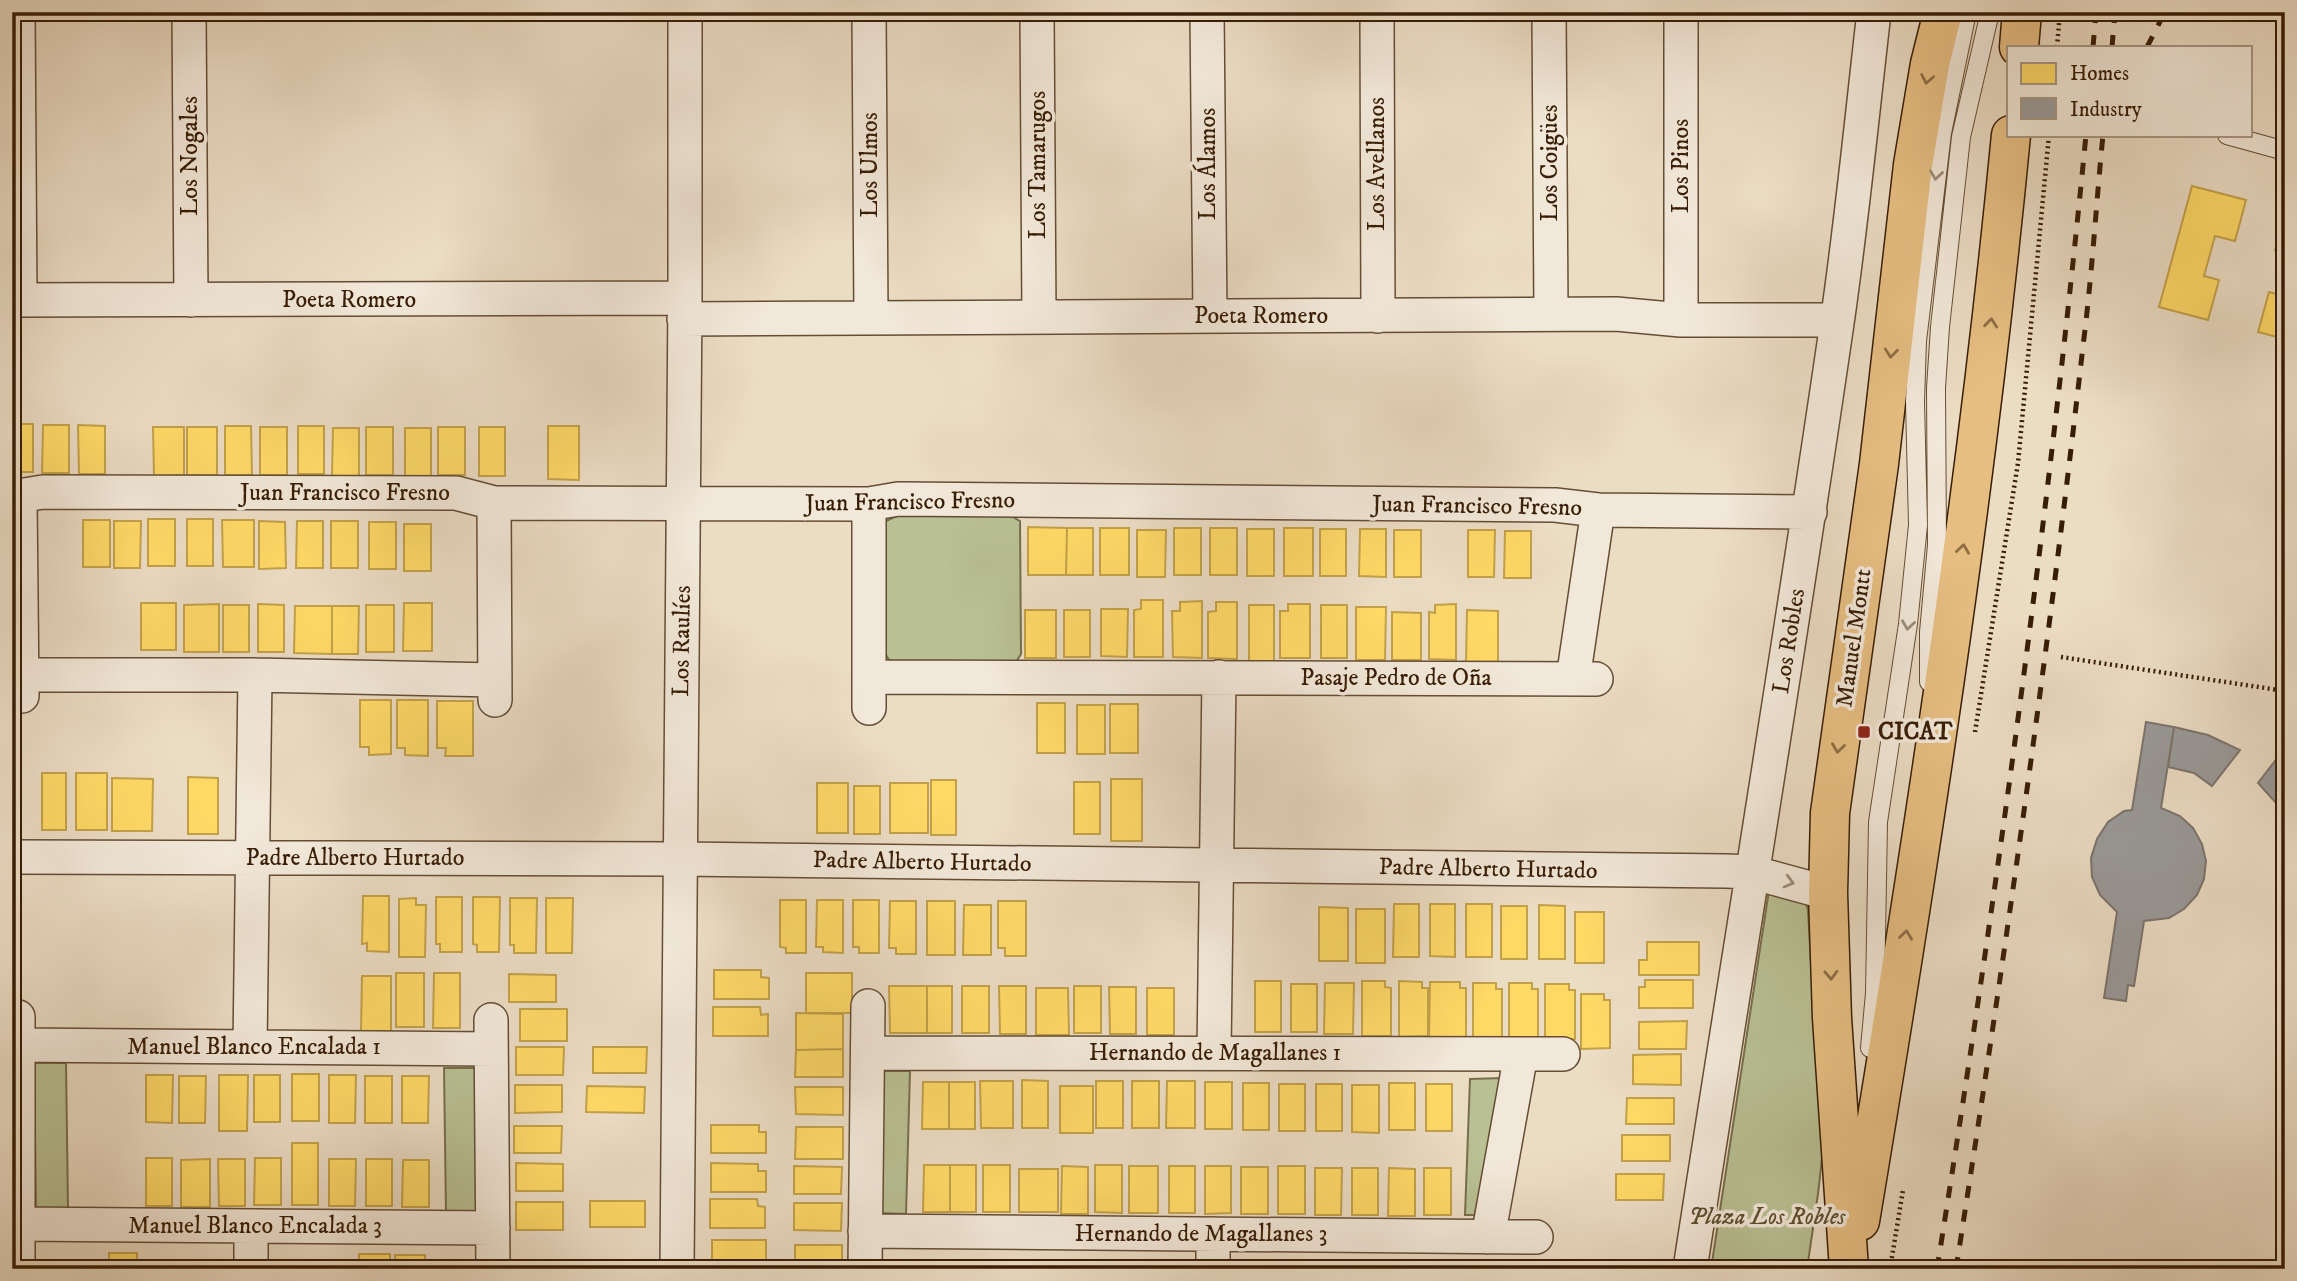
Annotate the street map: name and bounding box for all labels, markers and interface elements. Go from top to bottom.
legend [2007,46,2252,136]
text: Homes [2070,61,2129,87]
one-way arrow [1921,73,1936,85]
street label: Los Tamarugos [1023,91,1053,239]
street label: Los Nogales [175,96,205,216]
street label: Los Avellanos [1362,97,1392,231]
text: Industry [2070,97,2143,123]
street label: Los Coigües [1535,104,1565,222]
street label: Los Álamos [1192,108,1223,220]
street label: Los Ulmos [855,112,885,218]
street label: Los Pinos [1666,119,1696,213]
one-way arrow [1928,170,1943,181]
street label: Poeta Romero [282,285,416,315]
street label: Poeta Romero [1194,301,1328,331]
one-way arrow [1984,317,1999,329]
one-way arrow [1884,347,1899,358]
street label: Juan Francisco Fresno [238,478,450,508]
street label: Juan Francisco Fresno [803,485,1015,519]
street label: Juan Francisco Fresno [1370,489,1582,523]
one-way arrow [1955,543,1970,555]
street label: Manuel Montt [1829,567,1879,709]
street label: Los Raulíes [666,585,698,697]
street label: Los Robles [1766,586,1812,696]
one-way arrow [1901,619,1916,631]
street label: Pasaje Pedro de Oña [1300,663,1492,693]
place label: CICAT [1878,717,1953,747]
marker: CICAT [1856,724,1872,740]
one-way arrow [1831,742,1846,754]
street label: Padre Alberto Hurtado [245,843,465,873]
street label: Padre Alberto Hurtado [812,845,1032,879]
street label: Padre Alberto Hurtado [1378,852,1598,886]
one-way arrow [1783,874,1795,889]
one-way arrow [1899,930,1914,941]
one-way arrow [1823,970,1838,981]
street label: Manuel Blanco Encalada 1 [127,1032,381,1062]
street label: Hernando de Magallanes 1 [1089,1038,1341,1068]
park label: Plaza Los Robles [1689,1202,1846,1232]
street label: Manuel Blanco Encalada 3 [128,1211,382,1241]
street label: Hernando de Magallanes 3 [1075,1219,1327,1249]

